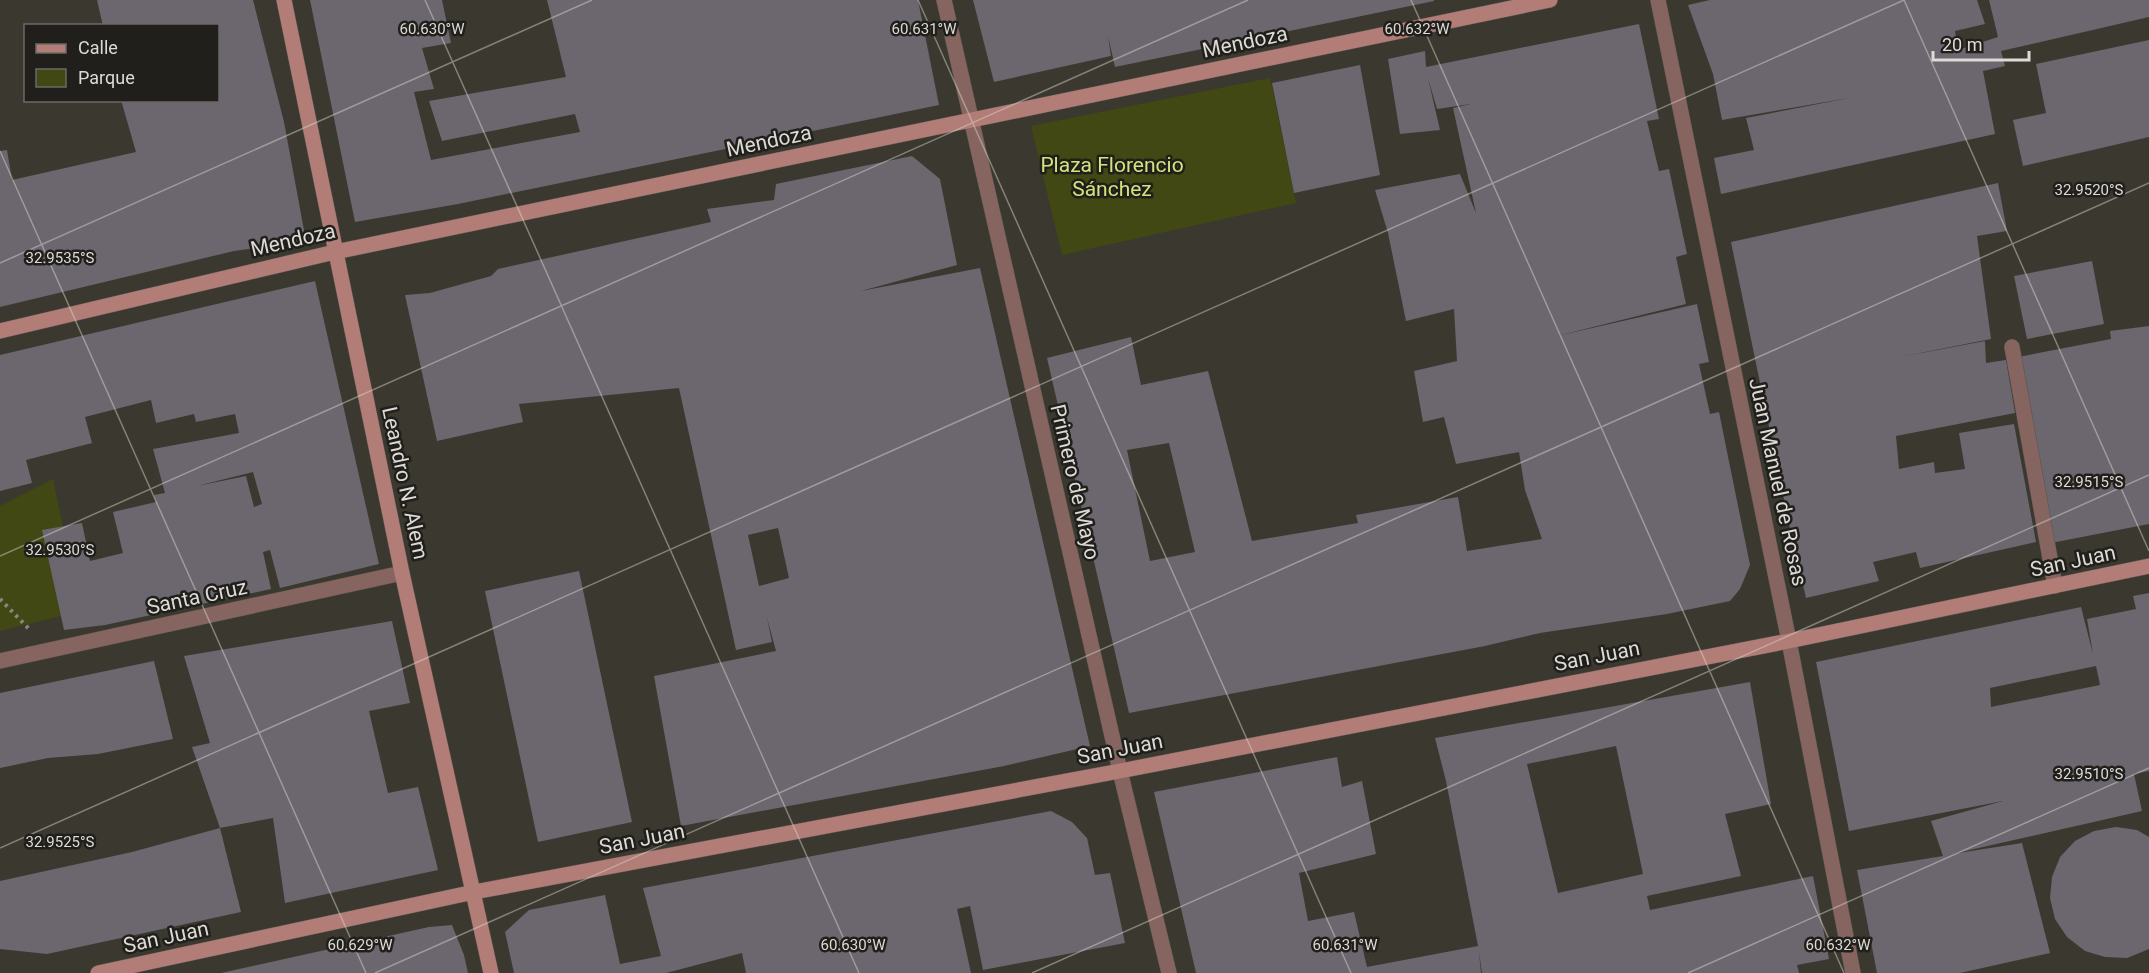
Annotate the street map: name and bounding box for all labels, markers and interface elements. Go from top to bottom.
text: 60.630°W [399,20,465,38]
text: 60.631°W [891,20,957,38]
text: 60.632°W [1384,20,1450,38]
street label: Mendoza [1200,21,1290,63]
legend [24,24,219,102]
scale bar [1933,24,2029,62]
text: 20 m [1942,34,1982,55]
text: Calle [78,37,118,58]
text: Parque [78,67,135,88]
street label: Mendoza [724,120,814,162]
park label: Plaza Florencio Sánchez [1040,153,1184,201]
text: 32.9520°S [2054,181,2124,199]
street label: Mendoza [248,219,338,261]
text: 32.9535°S [25,249,95,267]
street label: Juan Manuel de Rosas [1744,376,1812,588]
street label: Primero de Mayo [1045,402,1105,562]
street label: Leandro N. Alem [377,404,433,562]
text: 32.9515°S [2054,473,2124,491]
street label: San Juan [2028,540,2118,582]
text: 32.9530°S [25,541,95,559]
street label: Santa Cruz [145,575,249,619]
street label: San Juan [1552,636,1642,676]
street label: San Juan [1075,729,1165,769]
text: 32.9510°S [2054,765,2124,783]
street label: San Juan [597,819,687,859]
text: 32.9525°S [25,833,95,851]
street label: San Juan [121,916,211,958]
text: 60.629°W [327,936,393,954]
text: 60.630°W [820,936,886,954]
text: 60.631°W [1312,936,1378,954]
text: 60.632°W [1805,936,1871,954]

